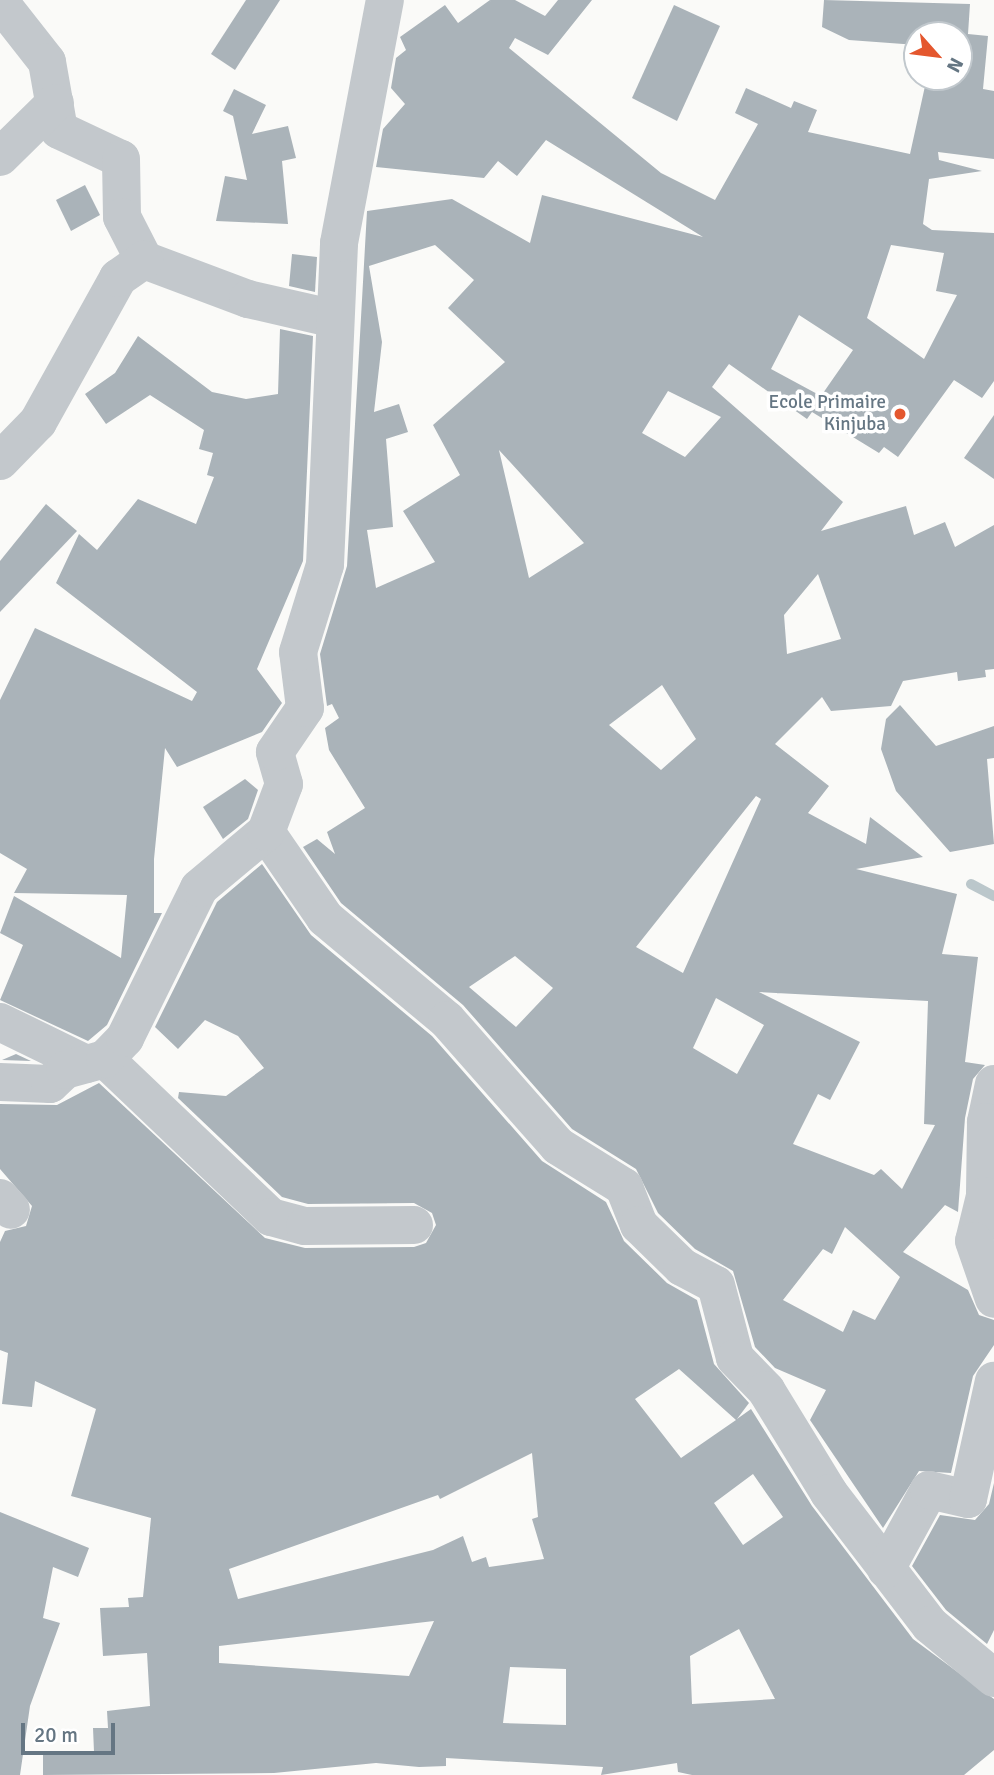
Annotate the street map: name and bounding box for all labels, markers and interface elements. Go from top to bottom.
north arrow [903,21,973,91]
text: N [941,53,968,76]
place label: Ecole Primaire Kinjuba [769,392,886,436]
marker: Ecole Primaire Kinjuba [892,406,908,422]
scale bar [24,1708,119,1752]
text: 20 m [34,1722,78,1748]

